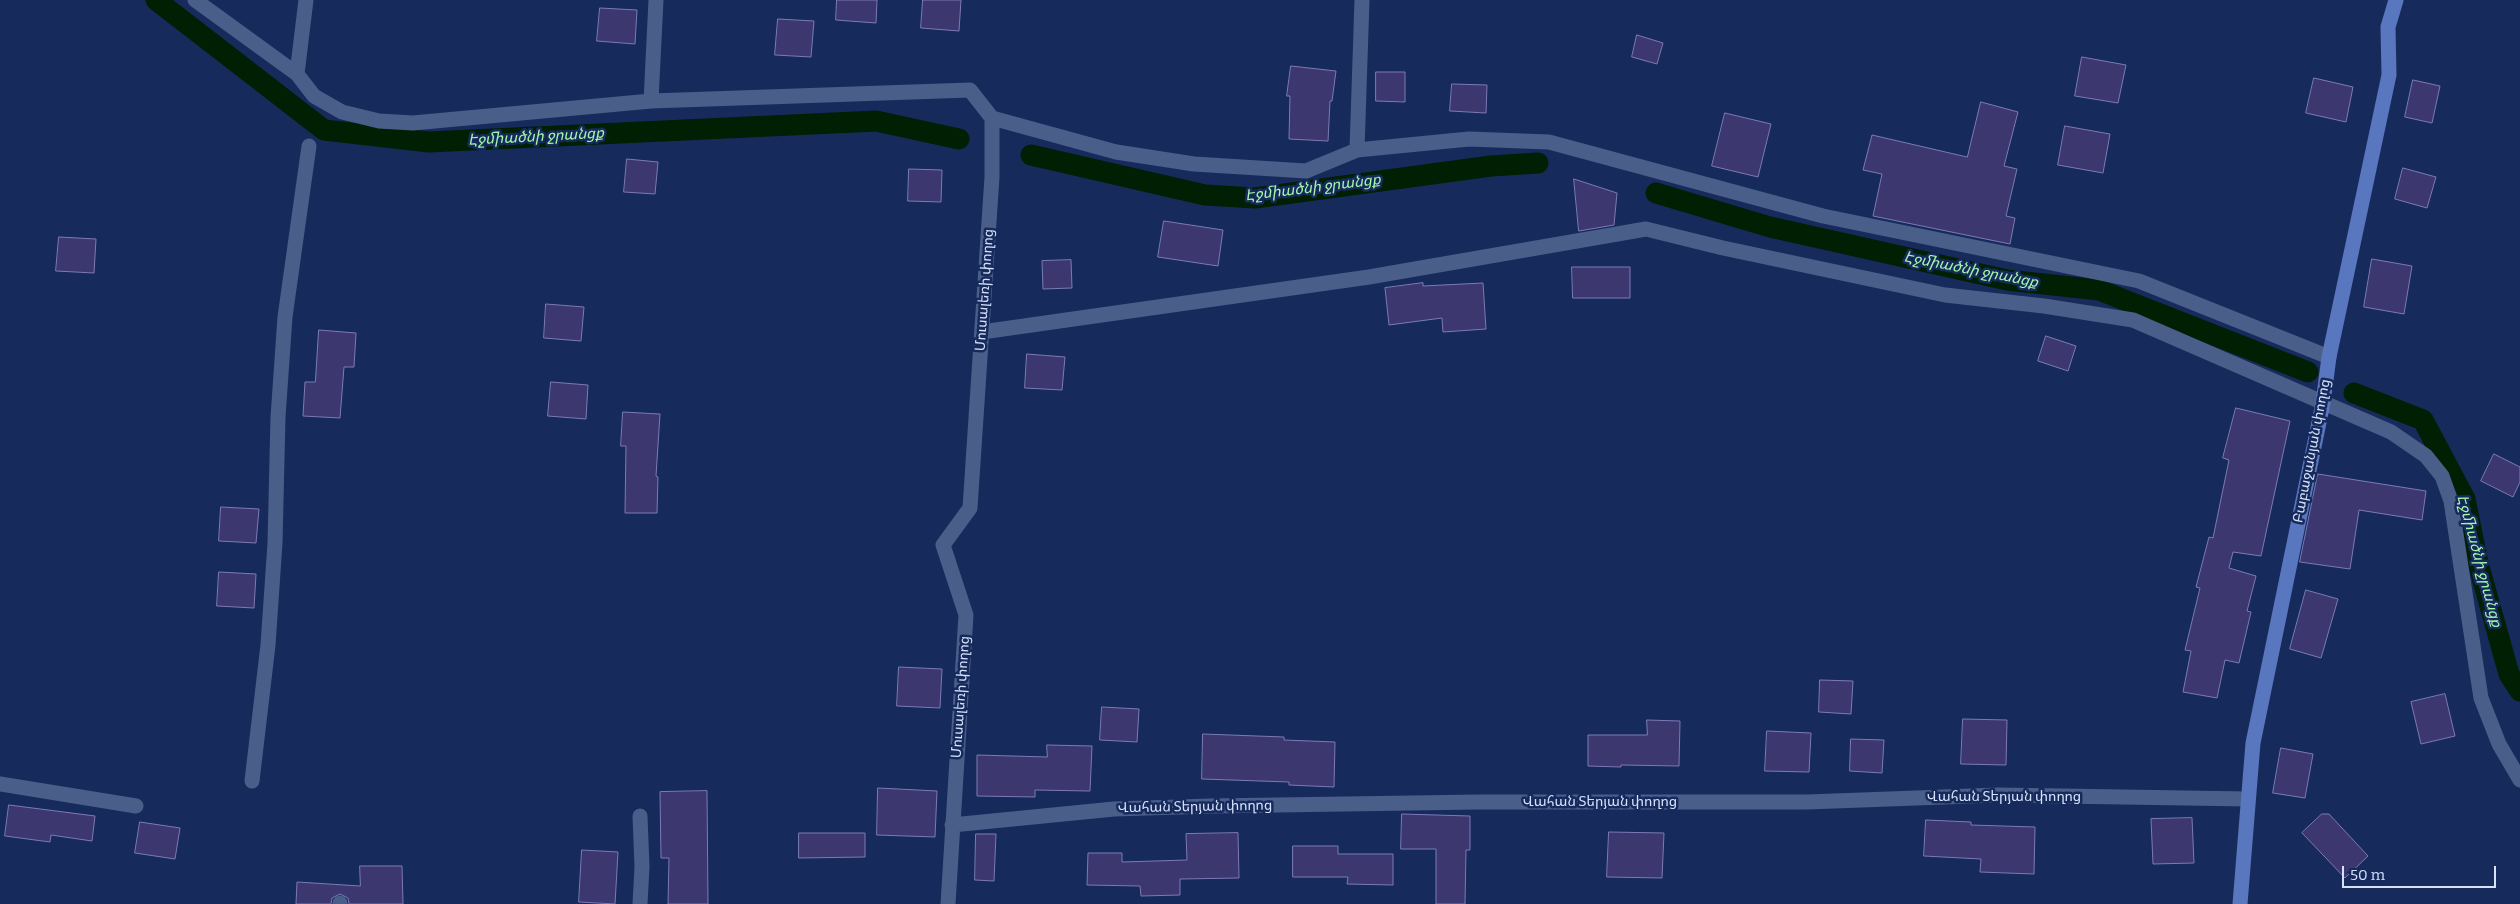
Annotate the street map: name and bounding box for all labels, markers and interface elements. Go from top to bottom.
water label: Էջմիածնի ջրանցք [467,124,605,150]
water label: Էջմիածնի ջրանցք [1244,171,1382,205]
street label: Մուսալեռի փողոց [972,228,998,352]
water label: Էջմիածնի ջրանցք [1902,248,2040,292]
street label: Բաբաջանյան փողոց [2290,378,2334,524]
water label: Էջմիածնի ջրանցք [2453,493,2505,629]
street label: Մուսալեռի փողոց [948,635,974,759]
street label: Վահան Տերյան փողոց [1927,789,2081,805]
street label: Վահան Տերյան փողոց [1523,794,1677,810]
street label: Վահան Տերյան փողոց [1118,797,1272,817]
scale bar [2345,856,2499,888]
text: 50 m [2350,866,2385,884]

